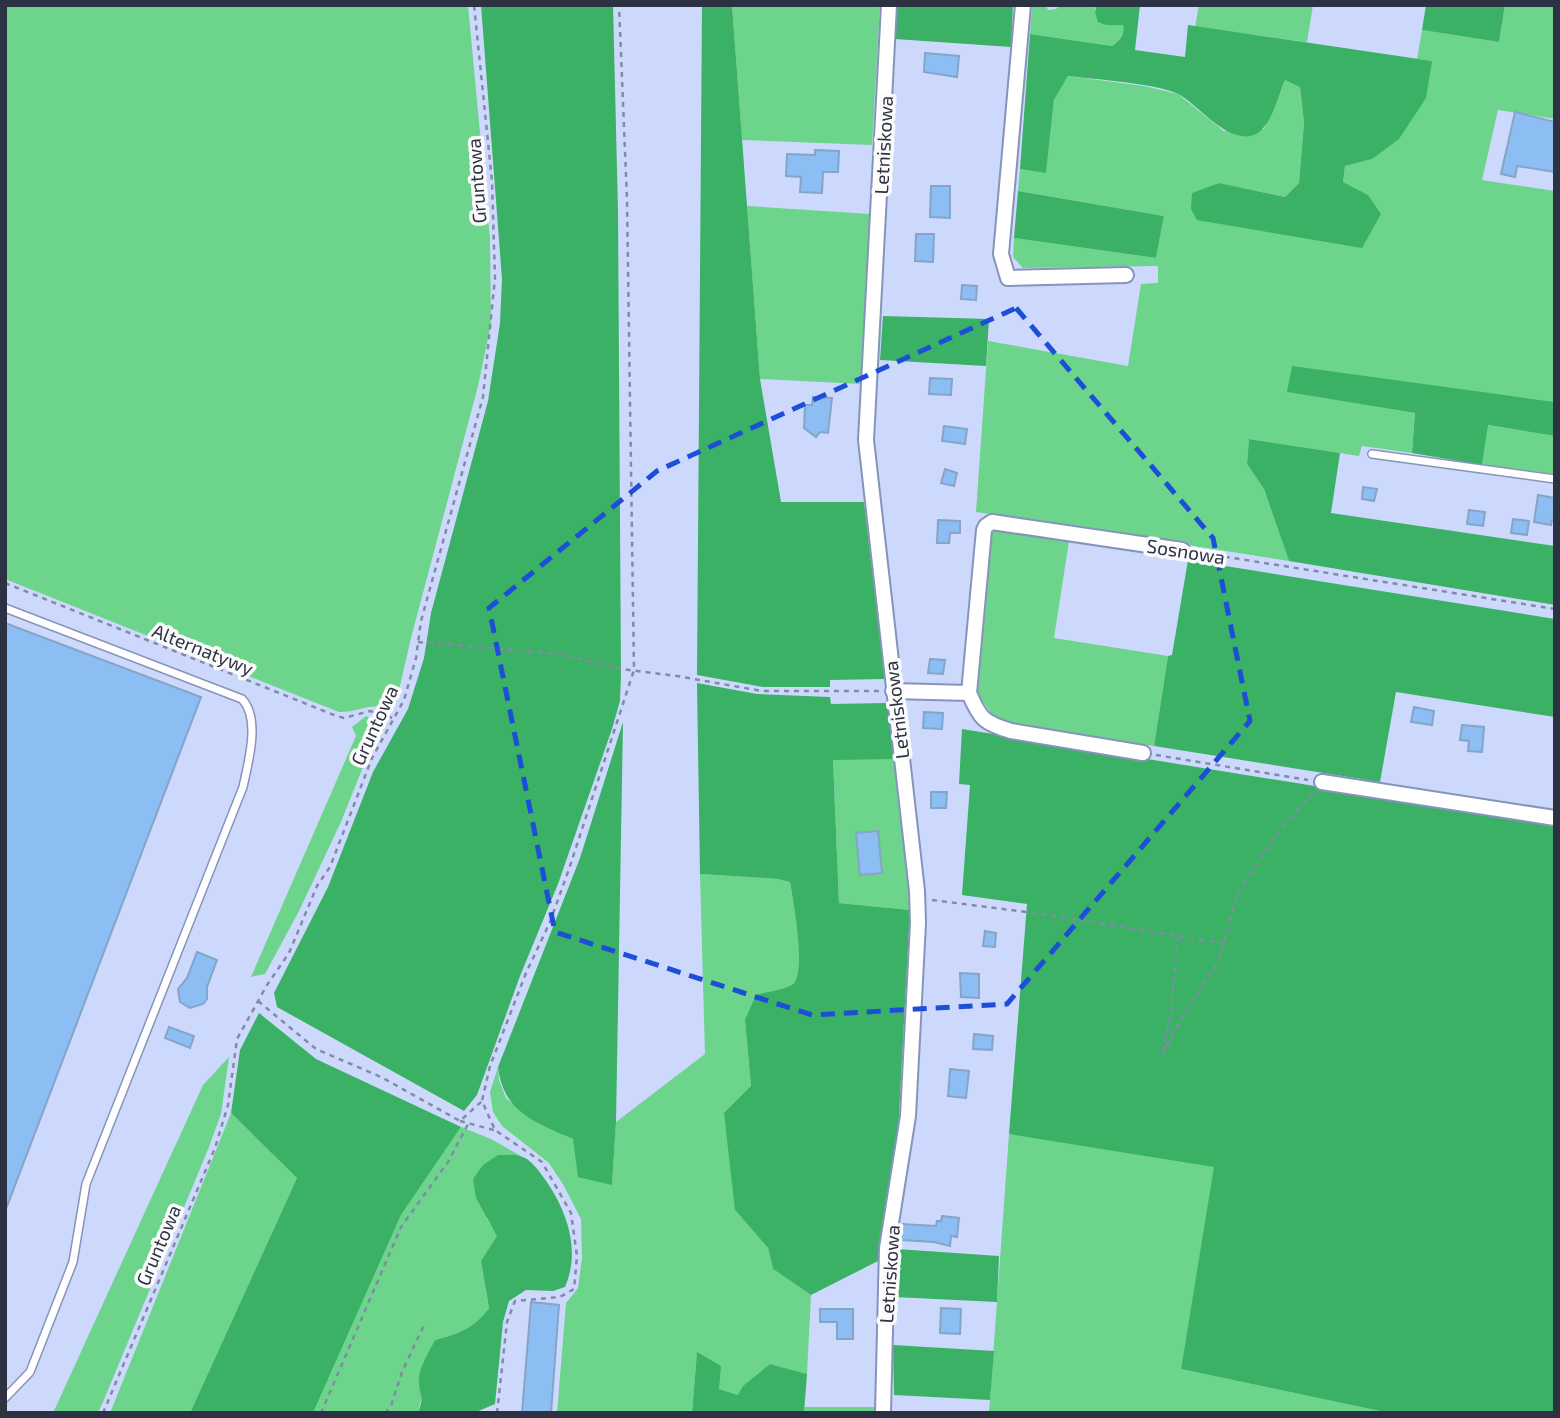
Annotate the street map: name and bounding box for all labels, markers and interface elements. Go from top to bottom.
street label: Letniskowa [869,95,897,195]
street label: Gruntowa [462,138,490,224]
street label: Sosnowa [1145,533,1227,569]
street label: Alternatywy [149,618,257,680]
street label: Letniskowa [879,660,913,760]
street label: Gruntowa [346,681,402,769]
street label: Gruntowa [131,1201,185,1289]
street label: Letniskowa [874,1224,904,1324]

